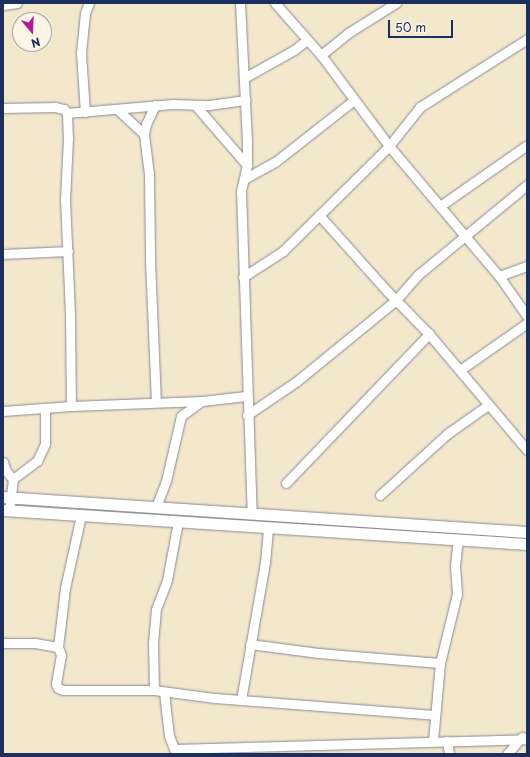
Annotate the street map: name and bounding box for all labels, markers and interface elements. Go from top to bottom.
north arrow [12,12,52,52]
scale bar [390,12,455,38]
text: 50 m [395,18,426,36]
text: N [29,33,43,52]

